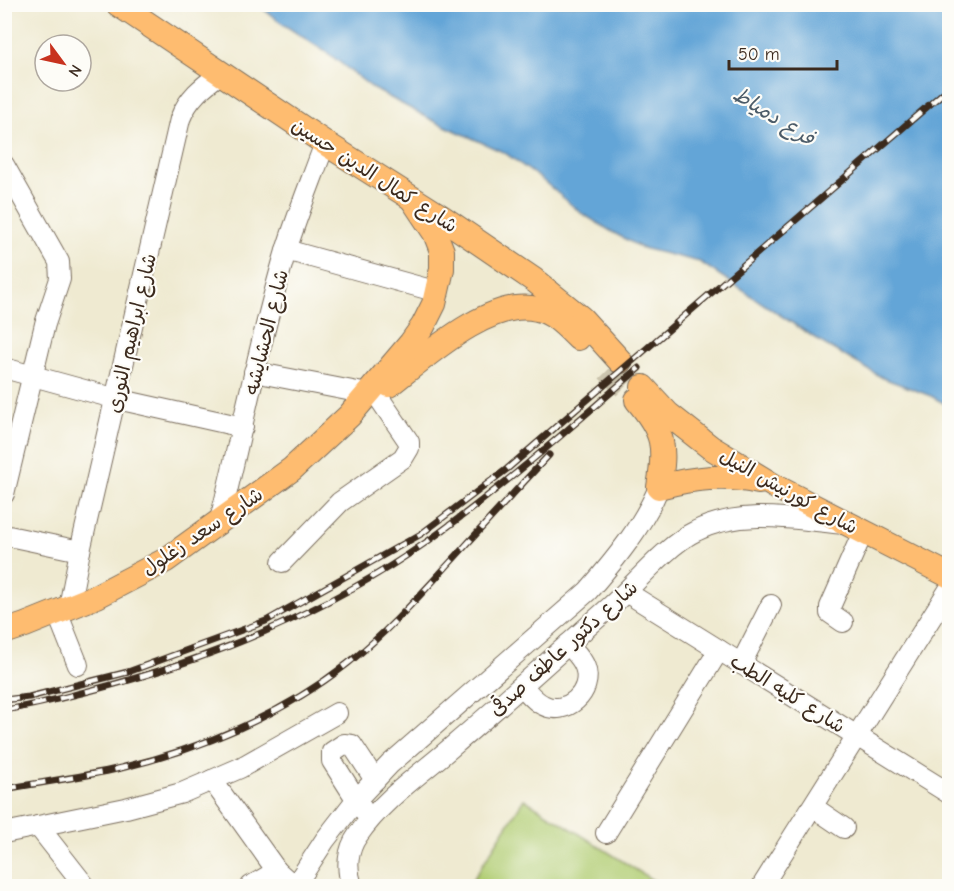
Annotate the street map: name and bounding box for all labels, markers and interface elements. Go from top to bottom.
north arrow [33,33,93,93]
scale bar [729,33,837,71]
text: 50 m [738,44,780,65]
text: N [64,61,85,80]
water label: فرع دمياط [727,82,820,154]
street label: شارع كمال الدين حسين [287,113,462,239]
street label: شارع ابراهيم النورى [102,251,164,416]
street label: شارع الحشايشه [240,267,295,398]
street label: شارع كورنيش النيل [715,444,862,541]
street label: شارع سعد زغلول [138,483,268,582]
street label: شارع دكتور عاطف صدقى [483,574,644,723]
street label: شارع كليه الطب [725,649,849,740]

